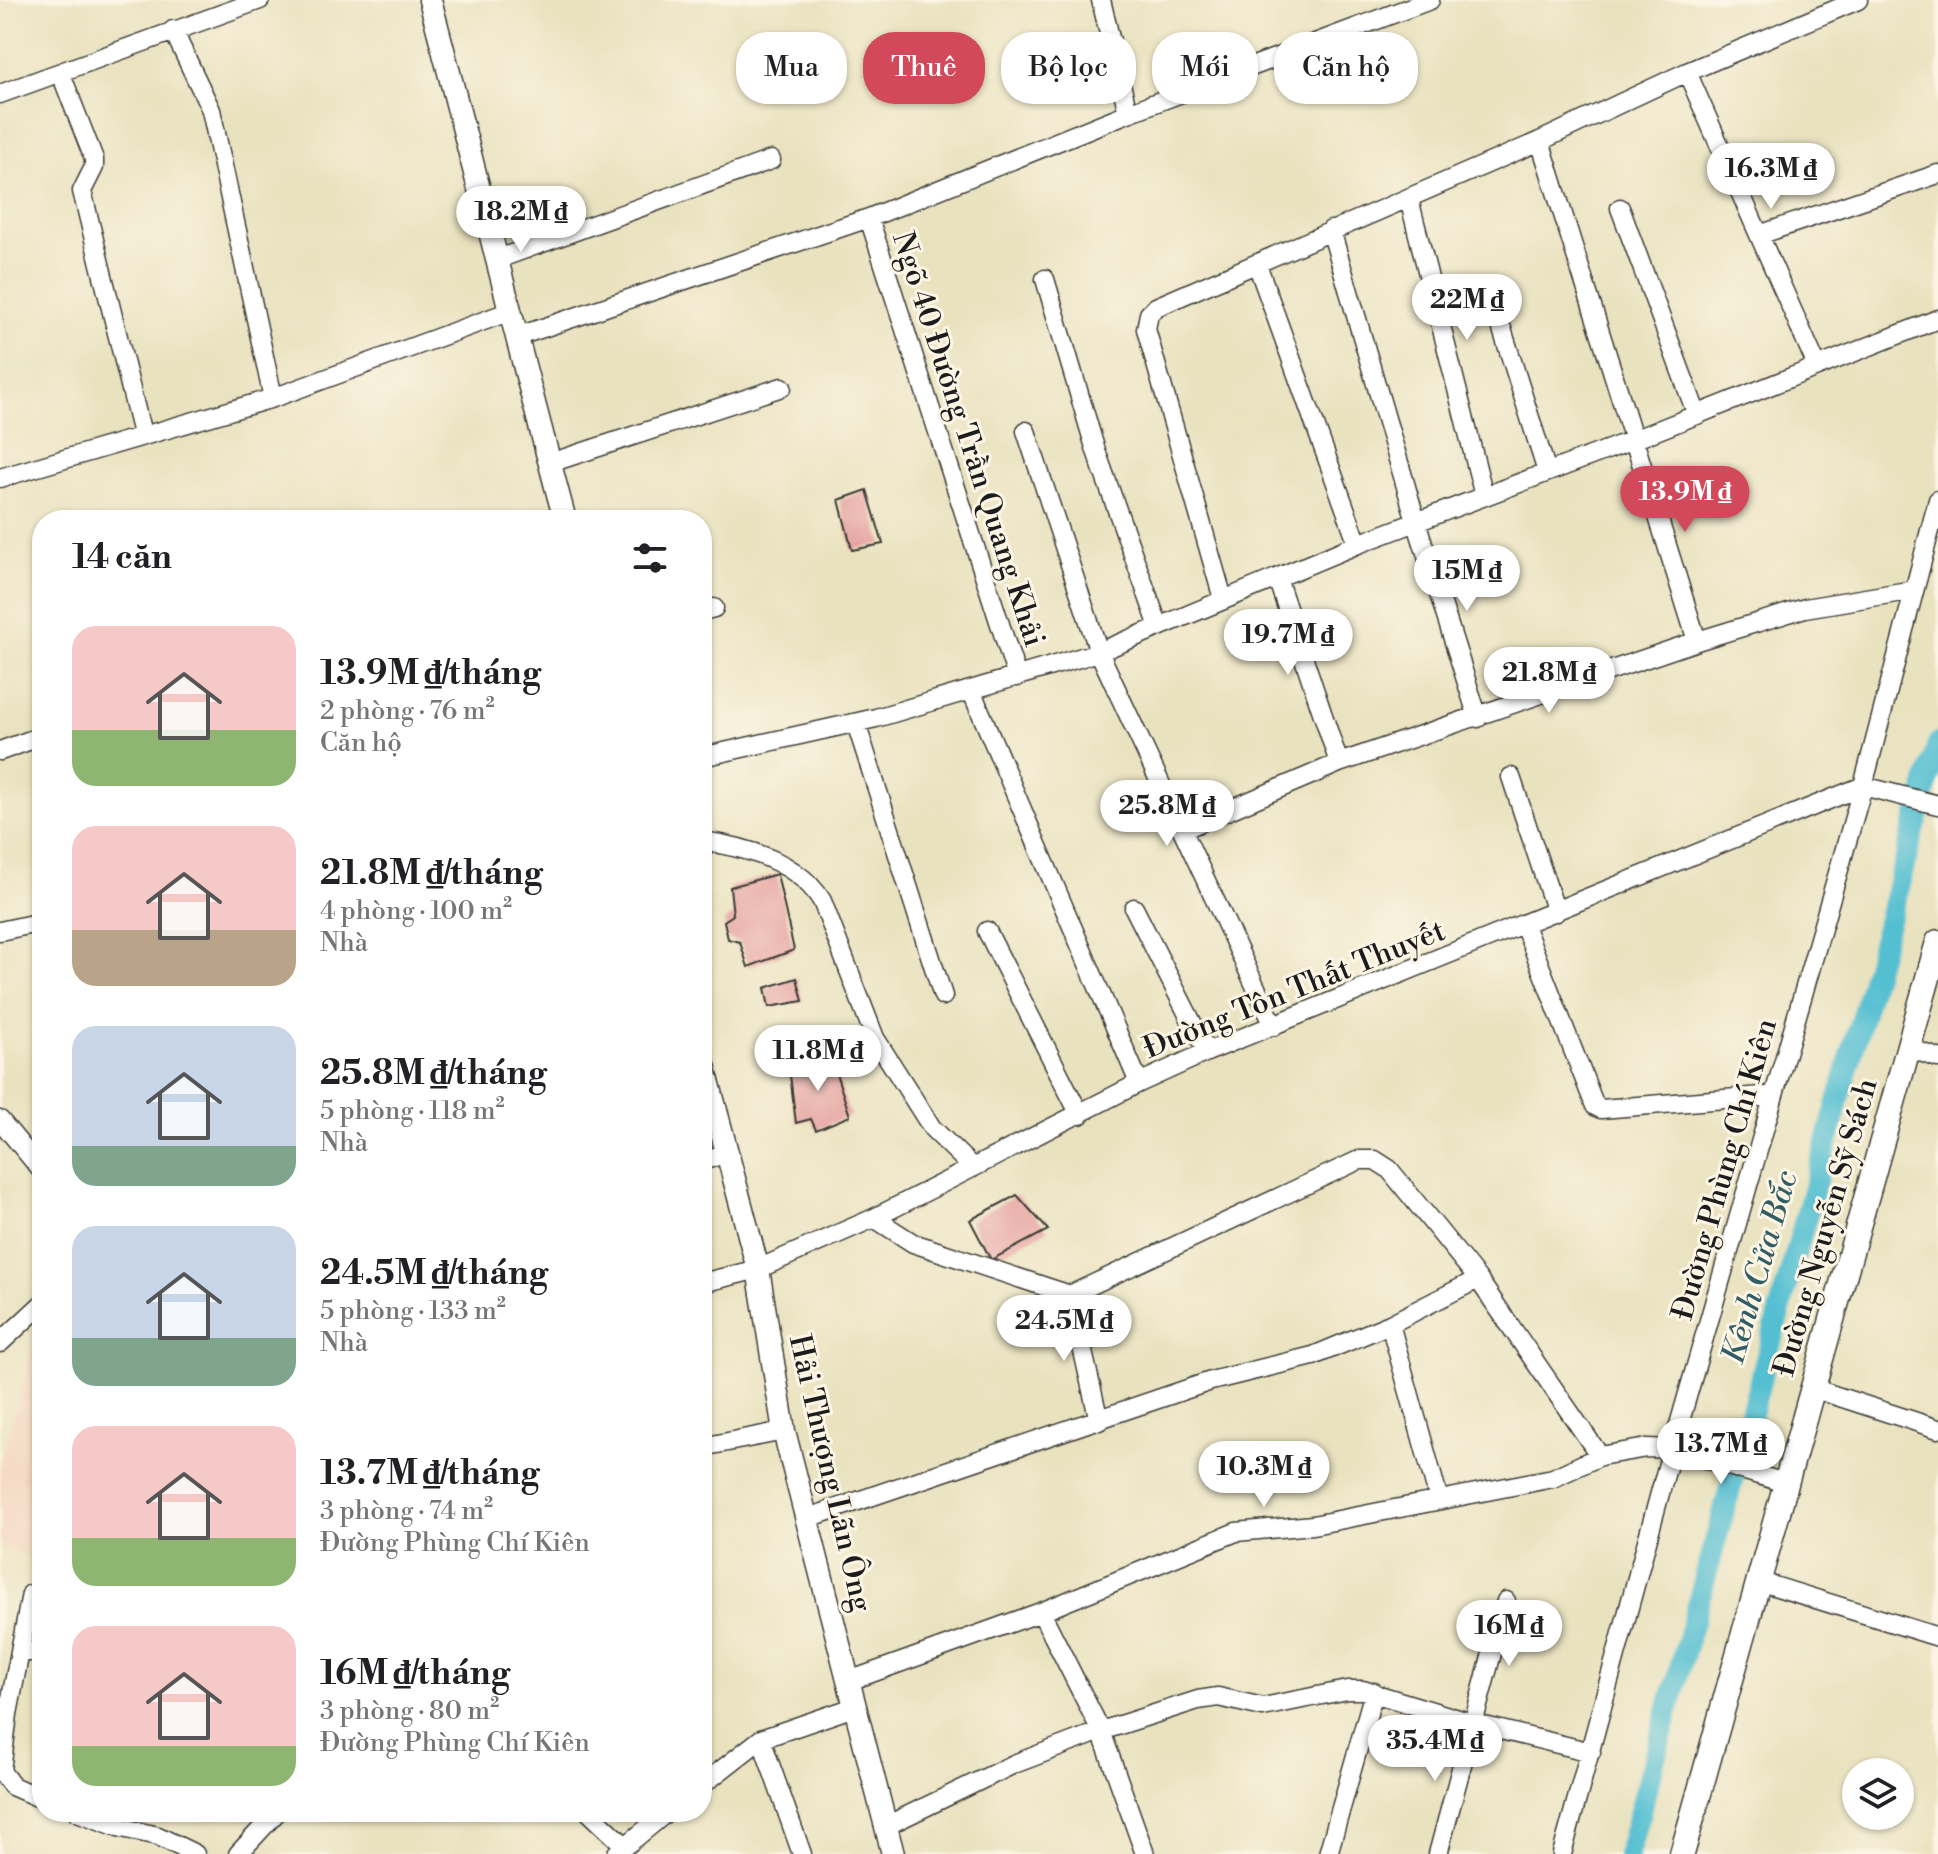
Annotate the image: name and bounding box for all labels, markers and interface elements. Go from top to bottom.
chip: Mua [736,32,847,104]
chip: Thuê [863,32,985,104]
chip: Bộ lọc [1001,32,1136,104]
chip: Mới [1152,32,1258,104]
chip: Căn hộ [1274,32,1418,104]
pin: 16.3M ₫ [1697,143,1845,211]
text: 16.3M ₫ [1725,153,1817,185]
pin: 18.2M ₫ [447,186,595,254]
text: 18.2M ₫ [474,196,568,228]
street label: Ngõ 40 Đường Trần Quang Khải [883,227,1053,652]
pin: 22M ₫ [1411,274,1523,342]
text: 22M ₫ [1430,284,1504,316]
pin: 13.9M ₫ [1611,466,1759,534]
text: 13.9M ₫ [1638,476,1732,508]
icon: filters [628,536,672,580]
text: 14 căn [72,537,172,579]
pin: 15M ₫ [1411,545,1523,613]
text: 15M ₫ [1432,555,1502,587]
pin: 19.7M ₫ [1214,609,1362,677]
text: 19.7M ₫ [1242,619,1334,651]
pin: 21.8M ₫ [1475,647,1623,715]
text: 13.9M ₫/tháng [320,653,541,695]
text: 21.8M ₫ [1502,657,1596,689]
icon: home [136,658,232,754]
text: 2 phòng · 76 m² [320,695,495,727]
text: Căn hộ [320,727,402,759]
pin: 25.8M ₫ [1093,780,1241,848]
text: 25.8M ₫ [1118,790,1216,822]
text: 21.8M ₫/tháng [320,853,543,895]
icon: home [136,858,232,954]
text: 4 phòng · 100 m² [320,895,512,927]
street label: Đường Tôn Thất Thuyết [1138,912,1451,1068]
text: Nhà [320,927,368,959]
street label: Đường Phùng Chí Kiên [1664,1014,1786,1324]
pin: 11.8M ₫ [744,1025,892,1093]
text: 11.8M ₫ [772,1035,864,1067]
text: 25.8M ₫/tháng [320,1053,547,1095]
icon: home [136,1058,232,1154]
street label: Đường Nguyễn Sỹ Sách [1765,1074,1887,1380]
text: 5 phòng · 118 m² [320,1095,505,1127]
text: Nhà [320,1127,368,1159]
water label: Kênh Cửa Bắc [1713,1166,1807,1369]
text: 24.5M ₫/tháng [320,1253,548,1295]
icon: home [136,1258,232,1354]
text: 5 phòng · 133 m² [320,1295,506,1327]
pin: 24.5M ₫ [990,1295,1138,1363]
text: 24.5M ₫ [1015,1305,1113,1337]
text: Nhà [320,1327,368,1359]
street label: Hải Thượng Lãn Ông [780,1330,882,1616]
pin: 13.7M ₫ [1647,1418,1795,1486]
text: 13.7M ₫ [1675,1428,1767,1460]
pin: 10.3M ₫ [1190,1441,1338,1509]
text: 10.3M ₫ [1217,1451,1311,1483]
text: 13.7M ₫/tháng [320,1453,540,1495]
icon: home [136,1458,232,1554]
text: 3 phòng · 74 m² [320,1495,493,1527]
text: Đường Phùng Chí Kiên [320,1527,590,1559]
pin: 16M ₫ [1453,1600,1565,1668]
text: 16M ₫ [1474,1610,1544,1642]
text: 16M ₫/tháng [320,1653,510,1695]
icon: home [136,1658,232,1754]
text: 3 phòng · 80 m² [320,1695,499,1727]
pin: 35.4M ₫ [1361,1715,1509,1783]
text: 35.4M ₫ [1386,1725,1484,1757]
text: Đường Phùng Chí Kiên [320,1727,590,1759]
map controls [1842,1758,1914,1830]
button: layers [1842,1758,1914,1830]

